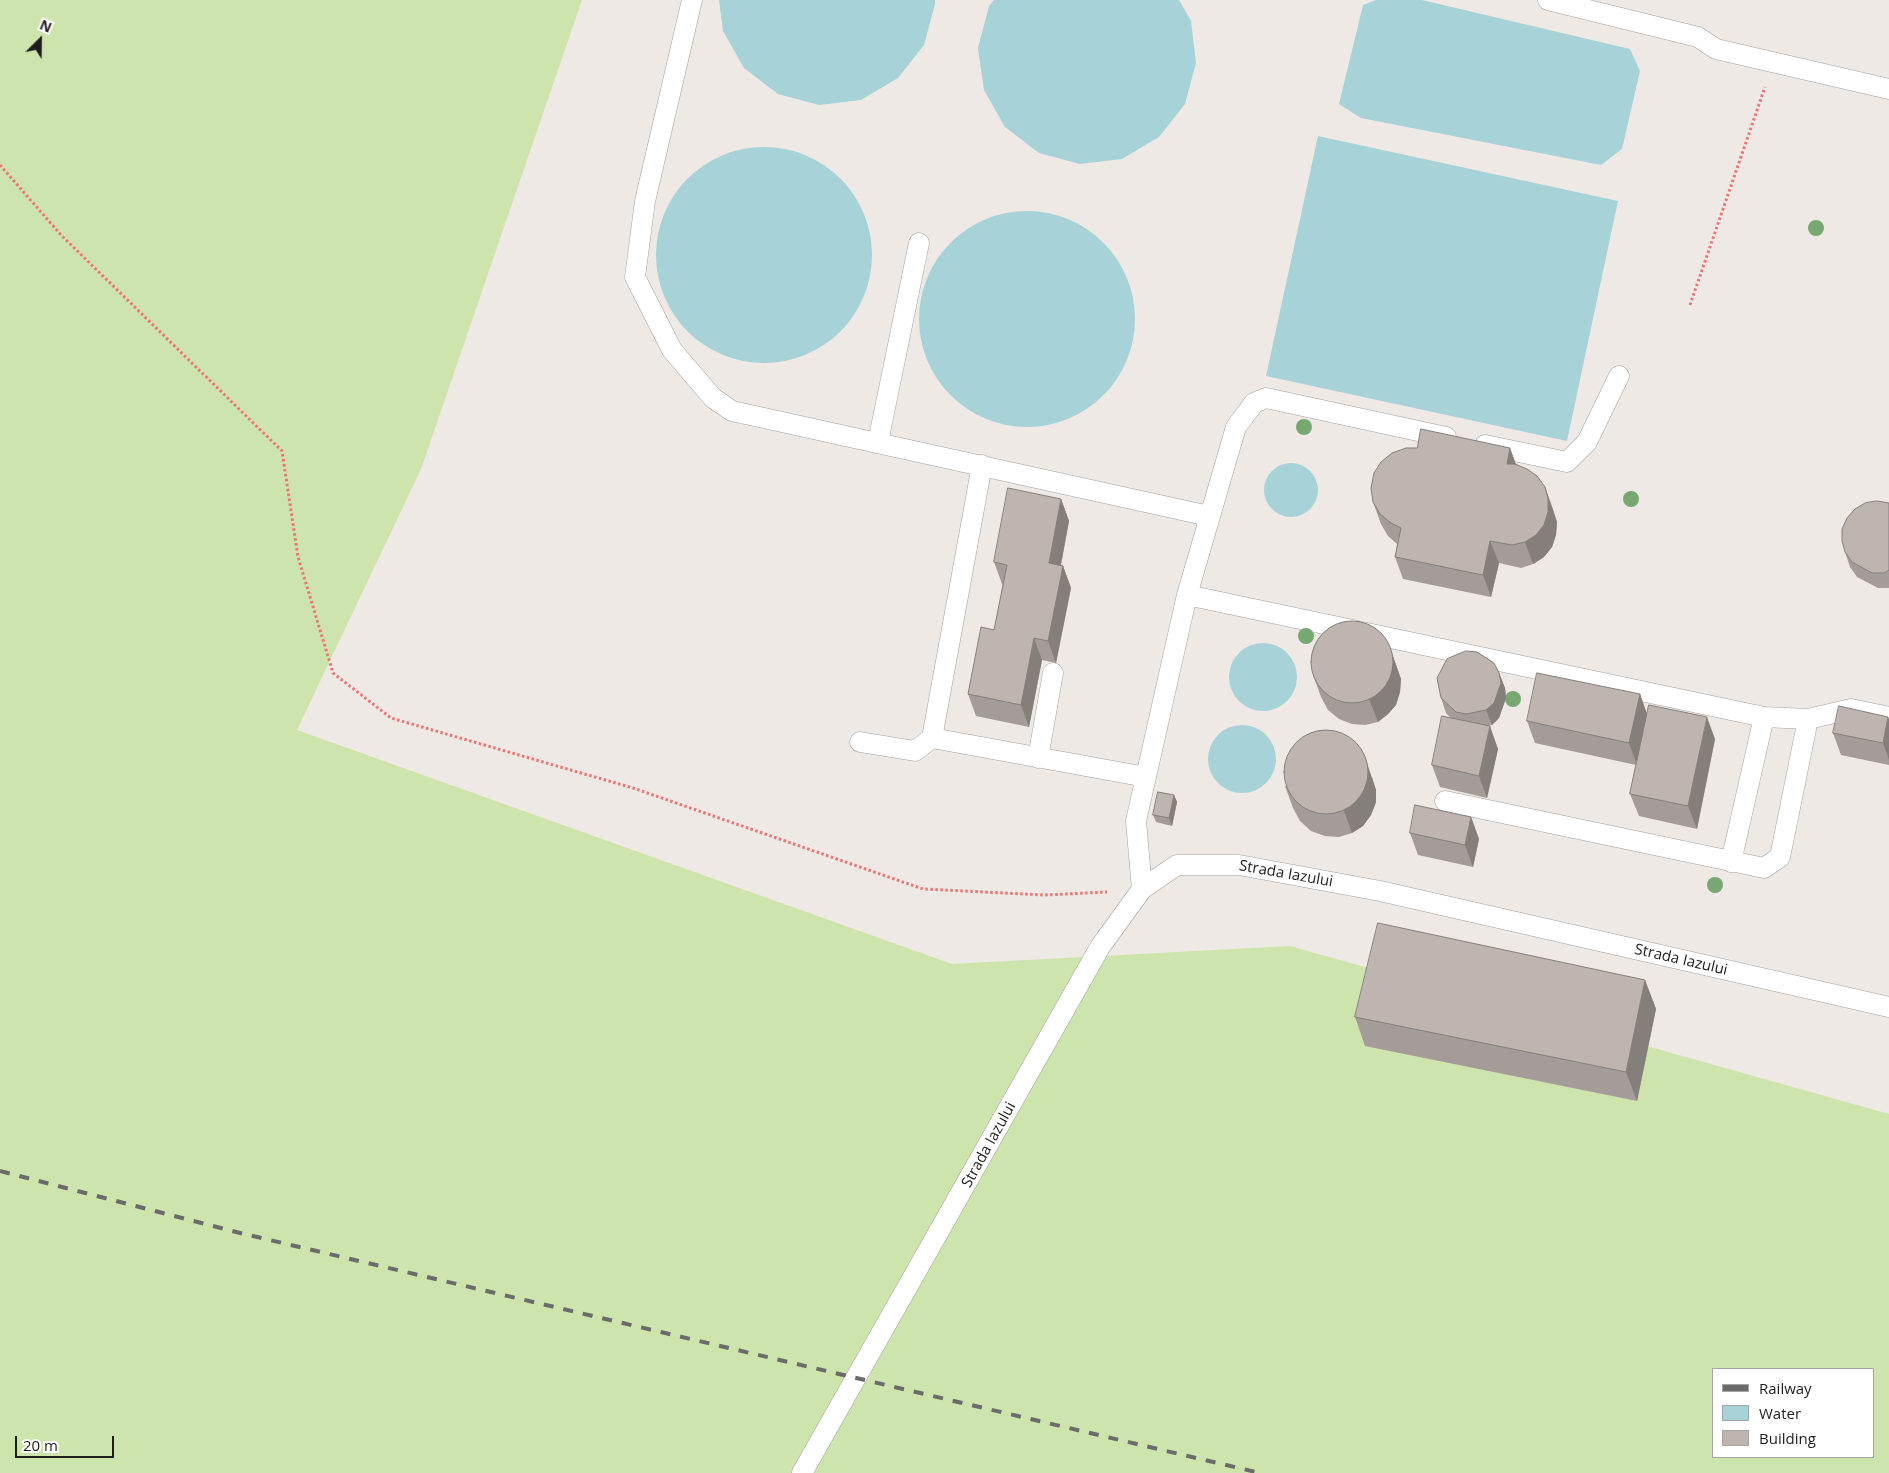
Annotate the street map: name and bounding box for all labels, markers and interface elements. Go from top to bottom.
north arrow [15,15,65,65]
text: N [37,15,55,37]
street label: Strada Iazului [1238,857,1334,891]
street label: Strada Iazului [1633,941,1729,979]
street label: Strada Iazului [958,1099,1020,1191]
legend [1712,1368,1874,1458]
text: Railway [1759,1378,1812,1398]
text: Water [1759,1403,1801,1423]
scale bar [18,1426,116,1458]
text: Building [1759,1428,1816,1448]
text: 20 m [23,1435,58,1455]

